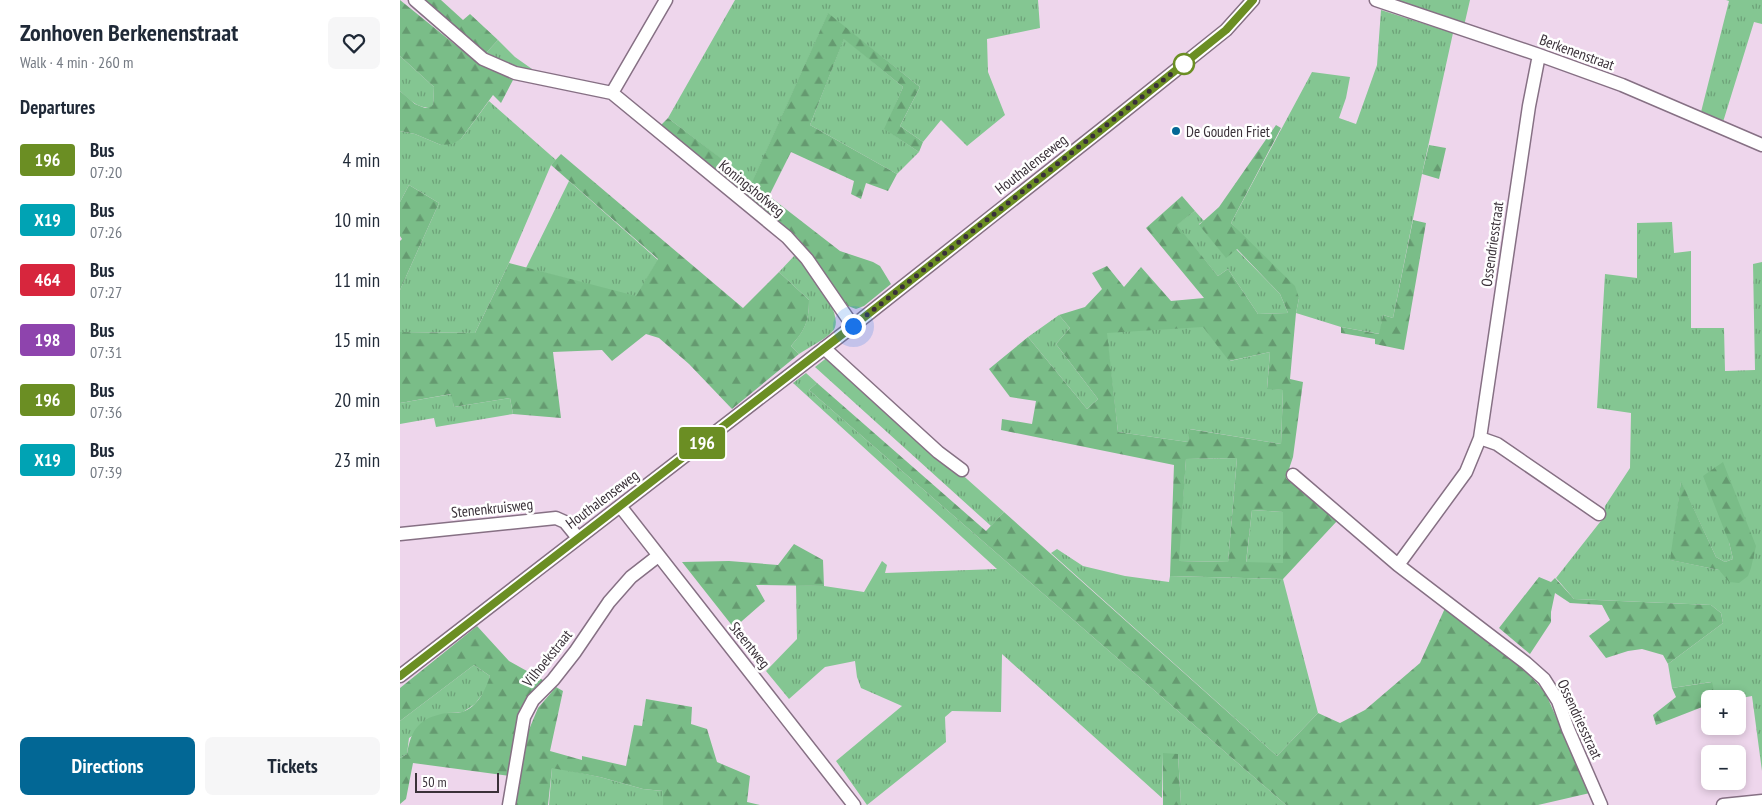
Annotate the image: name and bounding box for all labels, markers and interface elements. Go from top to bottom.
text: Zonhoven Berkenenstraat [20,17,238,48]
button: heart [328,17,380,69]
street label: Berkenenstraat [1537,30,1617,74]
text: Walk · 4 min · 260 m [20,52,133,72]
unlabelled marker [1173,53,1195,75]
text: Departures [20,95,95,119]
place label: De Gouden Friet [1186,122,1270,141]
marker: De Gouden Friet [1170,125,1182,137]
street label: Houthalenseweg [991,130,1071,198]
text: Bus [90,138,114,162]
text: 196 [35,148,60,171]
text: 4 min [343,148,380,172]
street label: Koningshofweg [715,156,789,220]
text: 07:20 [90,162,122,182]
text: Bus [90,198,114,222]
street label: Ossendriesstraat [1477,200,1507,288]
text: X19 [34,208,61,231]
text: 10 min [334,208,380,232]
text: 07:26 [90,222,122,242]
text: Bus [90,258,114,282]
text: 464 [35,268,60,291]
text: 11 min [334,268,380,292]
text: 07:27 [90,282,122,302]
your location [841,314,866,339]
text: Bus [90,318,114,342]
text: 198 [35,328,60,351]
text: 15 min [334,328,380,352]
text: 07:31 [90,342,122,362]
text: Bus [90,378,114,402]
text: 196 [35,388,60,411]
text: 20 min [334,388,380,412]
text: 07:36 [90,402,122,422]
line badge: 196 [673,427,731,459]
text: 196 [689,431,715,454]
text: Bus [90,438,114,462]
text: X19 [34,448,61,471]
text: 23 min [334,448,380,472]
text: 07:39 [90,462,122,482]
street label: Houthalenseweg [562,465,642,533]
street label: Stenenkruisweg [450,494,534,522]
street label: Steentweg [725,618,775,672]
street label: Vilhoekstraat [518,626,576,691]
street label: Ossendriesstraat [1553,676,1607,762]
map controls [1701,690,1746,790]
button: + [1701,690,1746,735]
button: Directions [20,737,195,795]
button: Tickets [205,737,380,795]
button: − [1701,745,1746,790]
scale bar [415,770,499,793]
text: 50 m [422,773,447,791]

